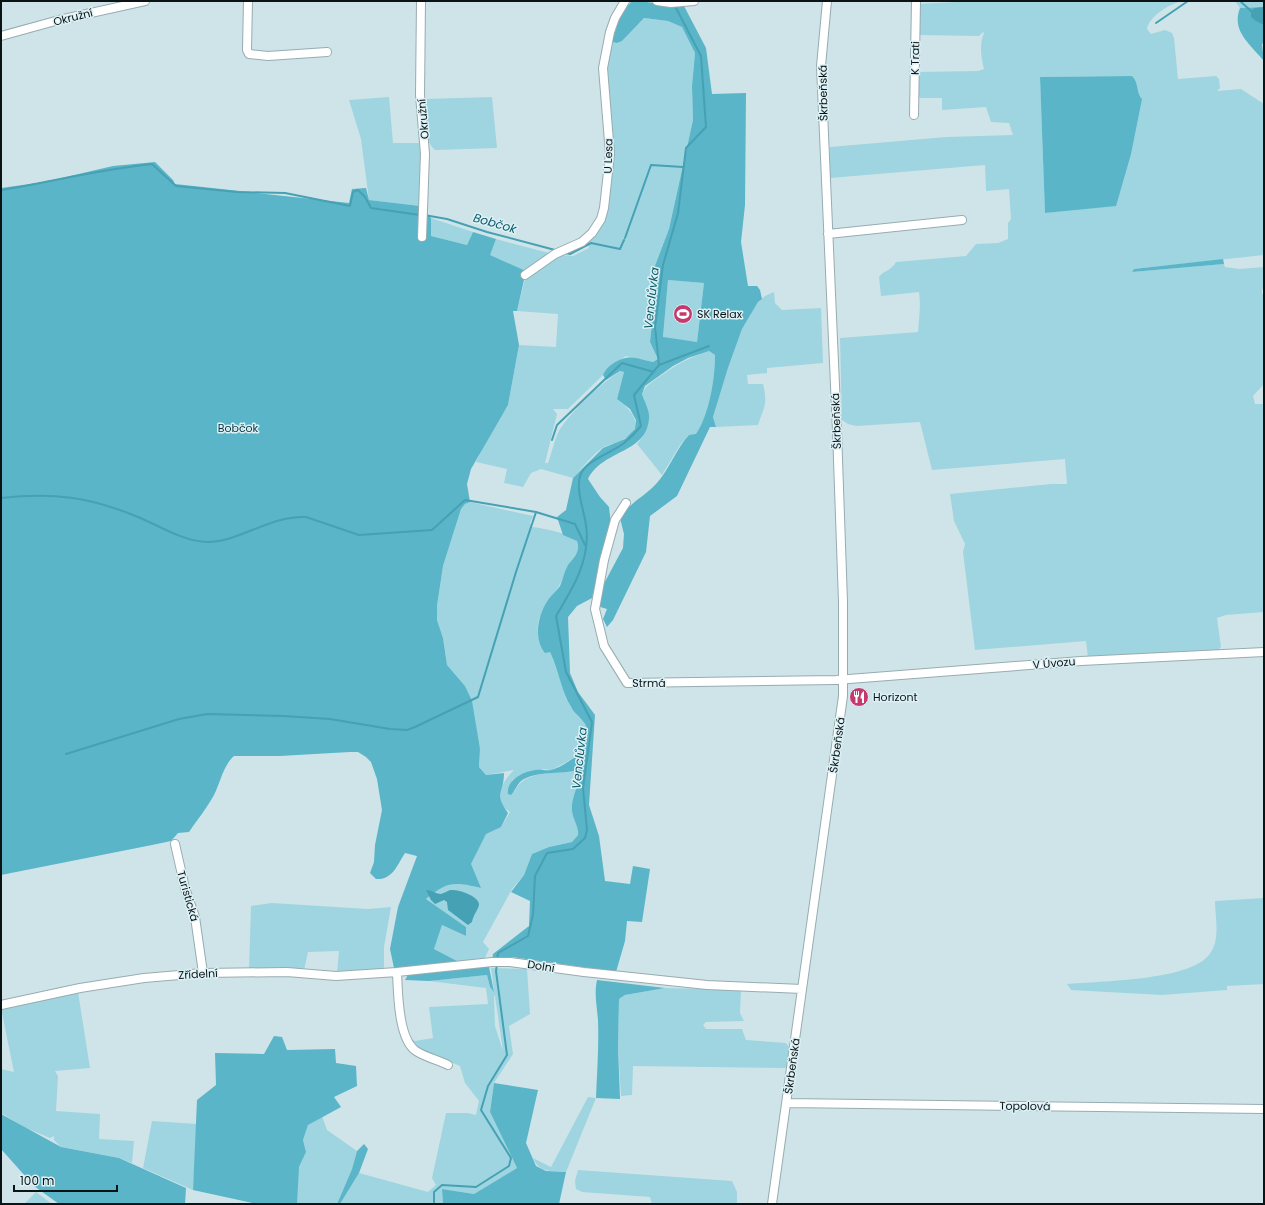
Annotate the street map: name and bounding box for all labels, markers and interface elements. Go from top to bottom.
street label: Okružní [52,4,95,30]
street label: K Trati [907,41,923,75]
street label: Škrbeňská [815,65,831,121]
street label: Okružní [413,98,433,140]
street label: U Lesa [599,138,617,174]
water label: Bobčok [471,209,519,238]
water label: Venclůvka [639,266,663,330]
sports icon: SK Relax [672,303,694,325]
place label: SK Relax [697,306,743,322]
street label: Škrbeňská [827,393,845,449]
park label: Bobčok [218,420,259,436]
street label: V Úvozu [1032,653,1076,673]
street label: Strmá [632,675,666,691]
restaurant icon: Horizont [848,686,870,708]
place label: Horizont [873,689,918,705]
street label: Škrbeňská [825,716,849,774]
water label: Venclůvka [567,726,591,790]
street label: Turistická [173,869,203,923]
street label: Dolní [526,956,556,976]
street label: Zřídelní [178,965,218,983]
street label: Škrbeňská [780,1037,804,1095]
street label: Topolová [999,1098,1051,1114]
scale bar [14,1167,117,1193]
text: 100 m [20,1172,54,1189]

